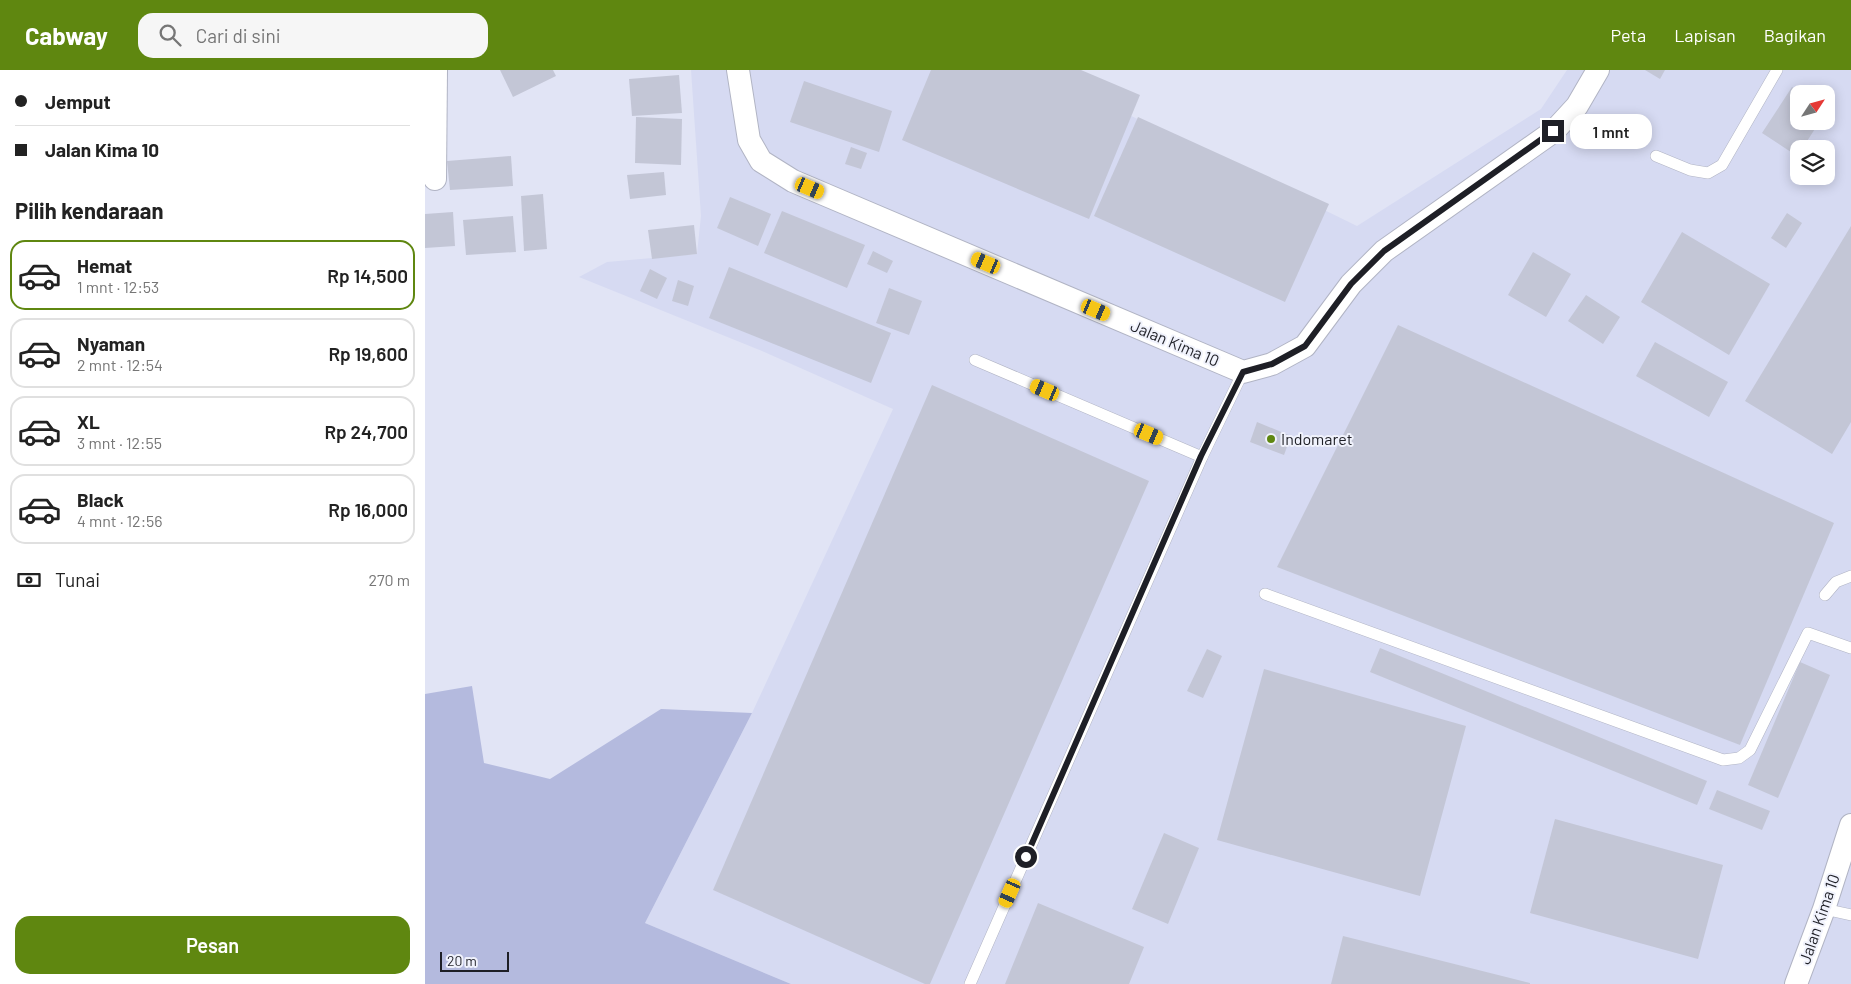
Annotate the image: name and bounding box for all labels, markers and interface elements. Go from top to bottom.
search box [138,13,488,58]
text: Cabway [25,21,108,50]
icon: search [156,21,184,49]
text: Cari di sini [196,24,281,47]
text: Peta [1611,24,1646,46]
text: Lapisan [1674,24,1736,46]
text: Bagikan [1764,24,1826,46]
north arrow [1790,85,1835,130]
map controls [1790,85,1835,185]
text: Jemput [45,90,111,113]
callout: 1 mnt [1571,114,1653,148]
route end [1542,120,1564,142]
text: 1 mnt [1593,122,1629,141]
text: Jalan Kima 10 [45,138,159,161]
button: layers [1790,140,1835,185]
car [793,175,826,201]
text: Pilih kendaraan [15,197,163,223]
car [969,250,1002,276]
icon: car [17,253,62,298]
text: Hemat [77,254,132,277]
text: Rp 14,500 [327,264,408,287]
text: 1 mnt · 12:53 [77,277,159,296]
car [1079,297,1112,323]
street label: Jalan Kima 10 [1128,315,1222,370]
icon: car [17,331,62,376]
text: Nyaman [77,332,145,355]
text: Rp 19,600 [328,342,408,365]
text: 2 mnt · 12:54 [77,355,163,374]
car [1028,377,1061,403]
icon: car [17,409,62,454]
text: XL [77,410,100,433]
text: Rp 24,700 [324,420,408,443]
car [1132,421,1165,447]
place label: Indomaret [1281,429,1353,448]
text: 3 mnt · 12:55 [77,433,162,452]
marker: Indomaret [1265,433,1277,445]
icon: car [17,487,62,532]
text: Black [77,488,124,511]
text: Rp 16,000 [328,498,408,521]
text: 4 mnt · 12:56 [77,511,163,530]
icon: cash [15,566,43,594]
text: Tunai [55,568,100,591]
text: 270 m [368,570,410,589]
route start [1015,846,1037,868]
street label: Jalan Kima 10 [1794,871,1843,966]
car [997,876,1022,910]
button: Pesan [15,916,410,974]
scale bar [440,949,509,972]
text: 20 m [447,952,477,969]

